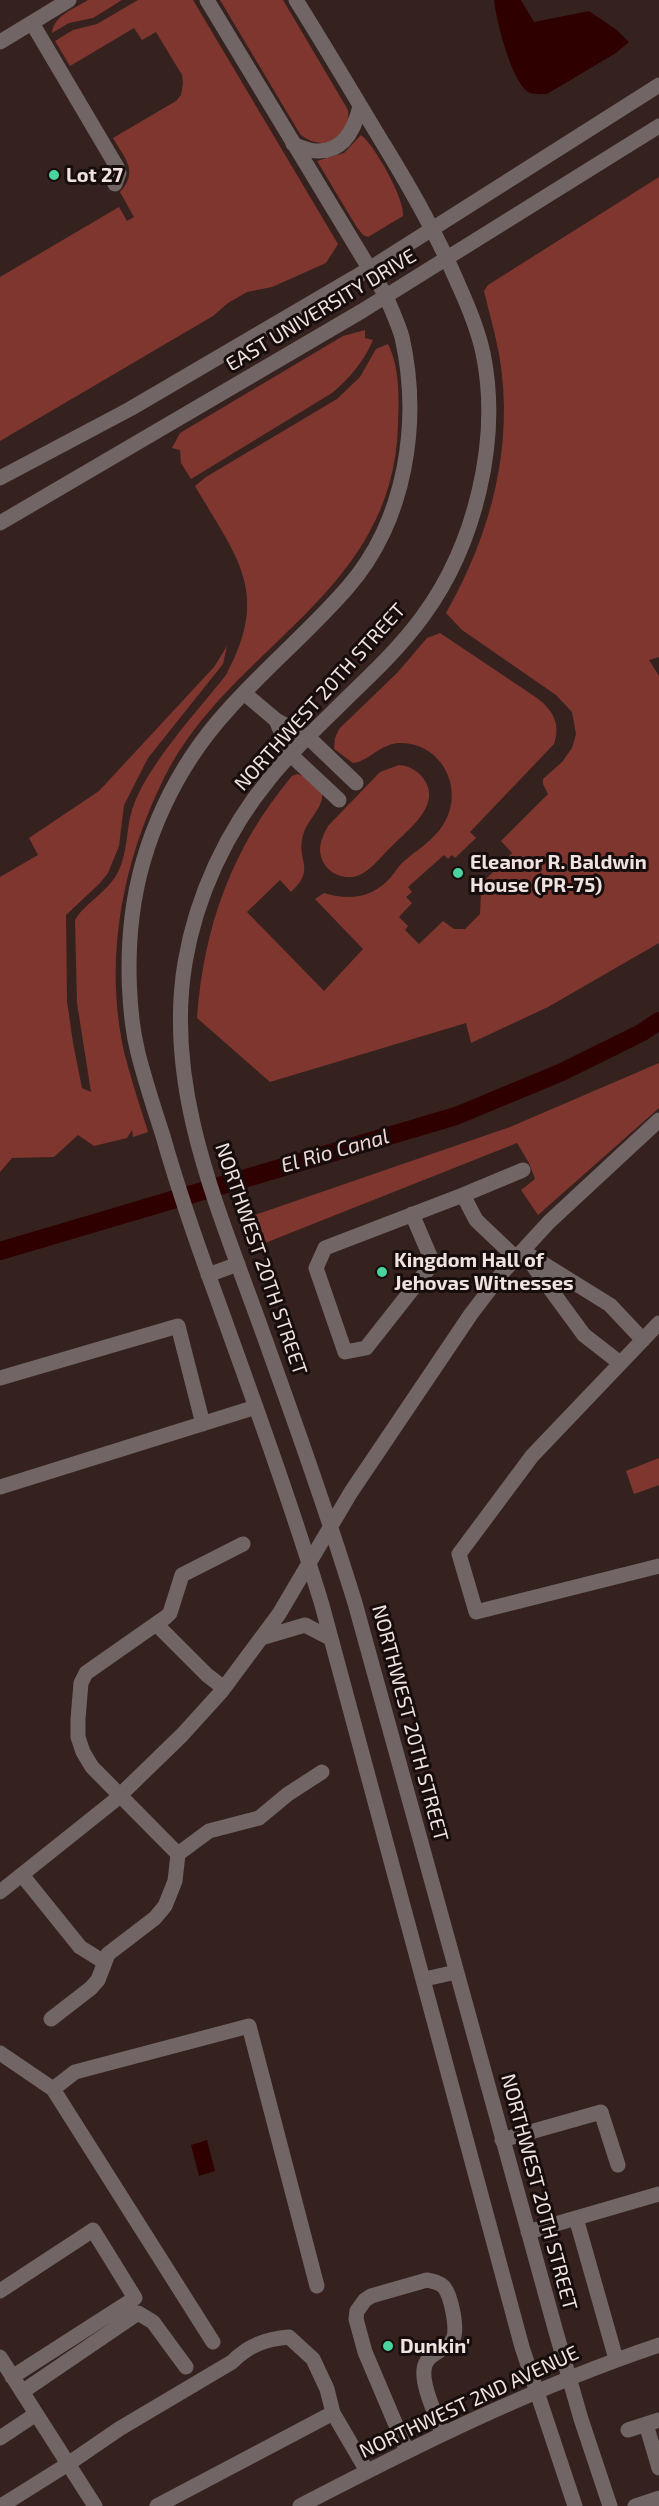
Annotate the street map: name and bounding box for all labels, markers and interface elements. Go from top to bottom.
place label: Lot 27 [66,163,123,187]
marker: Lot 27 [47,168,61,182]
street label: EAST UNIVERSITY DRIVE [222,244,420,376]
street label: NORTHWEST 20TH STREET [229,598,411,796]
place label: Eleanor R. Baldwin House (PR-75) [470,850,647,897]
marker: Eleanor R. Baldwin House (PR-75) [451,866,465,880]
water label: El Rio Canal [278,1124,392,1178]
street label: NORTHWEST 20TH STREET [210,1140,312,1378]
place label: Kingdom Hall of Jehovas Witnesses [394,1248,574,1295]
marker: Kingdom Hall of Jehovas Witnesses [375,1265,389,1279]
street label: NORTHWEST 20TH STREET [367,1602,453,1844]
street label: NORTHWEST 20TH STREET [496,2071,582,2313]
place label: Dunkin' [400,2334,470,2358]
marker: Dunkin' [381,2339,395,2353]
street label: NORTHWEST 2ND AVENUE [356,2341,582,2463]

